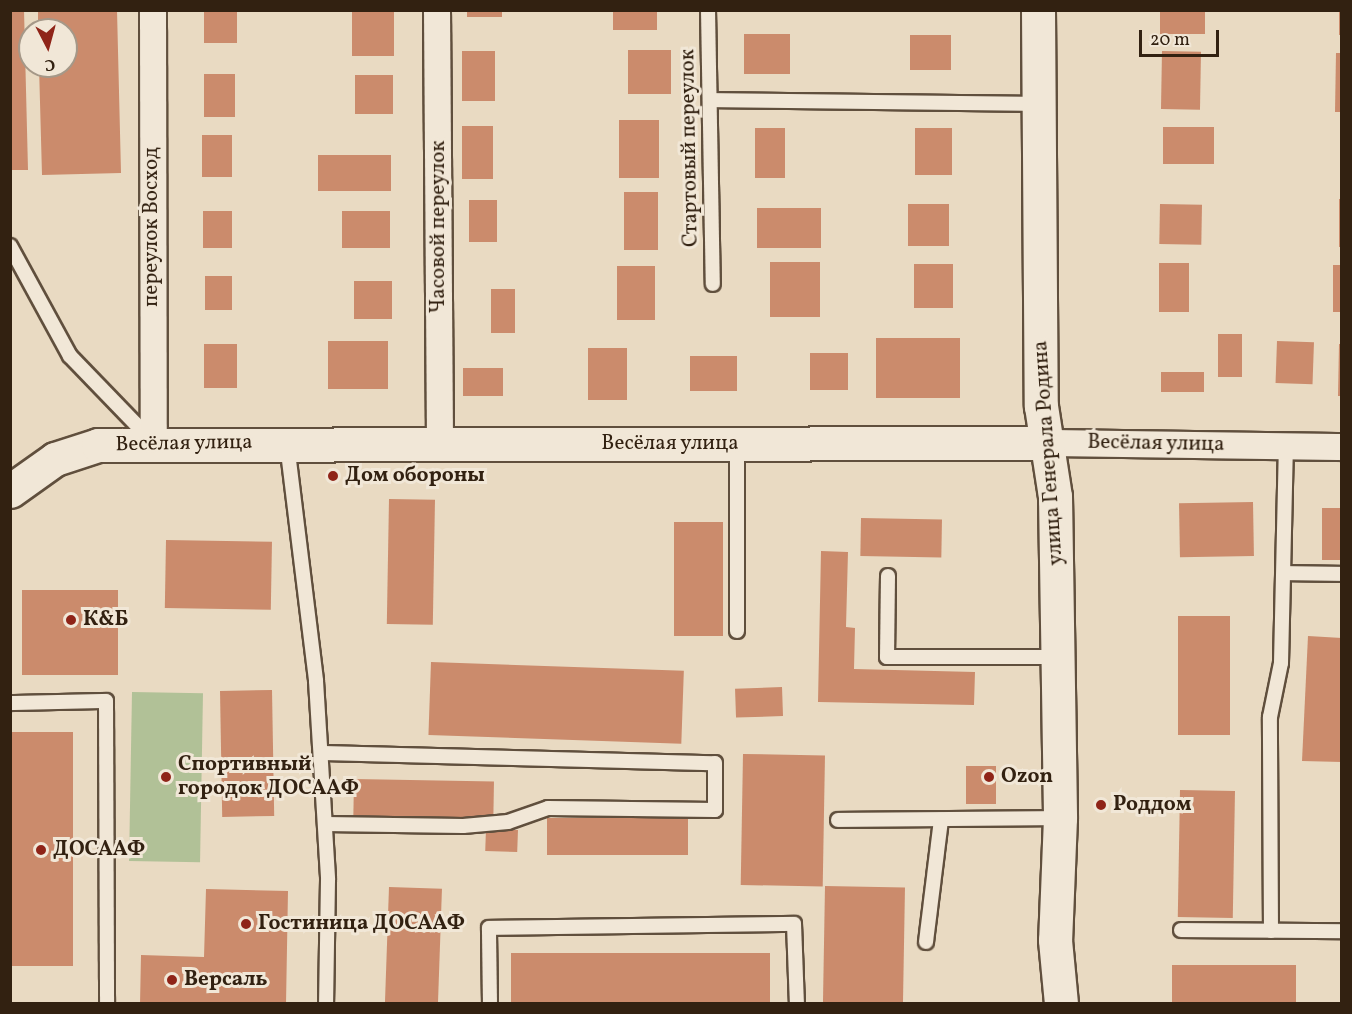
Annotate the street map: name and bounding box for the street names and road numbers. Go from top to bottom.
street label: Стартовый переулок [676,49,704,247]
street label: Часовой переулок [426,140,452,314]
street label: переулок Восход [139,147,165,307]
street label: улица Генерала Родина [1029,340,1069,566]
street label: Весёлая улица [115,430,253,458]
street label: Весёлая улица [1087,430,1225,458]
street label: Весёлая улица [601,431,739,457]

